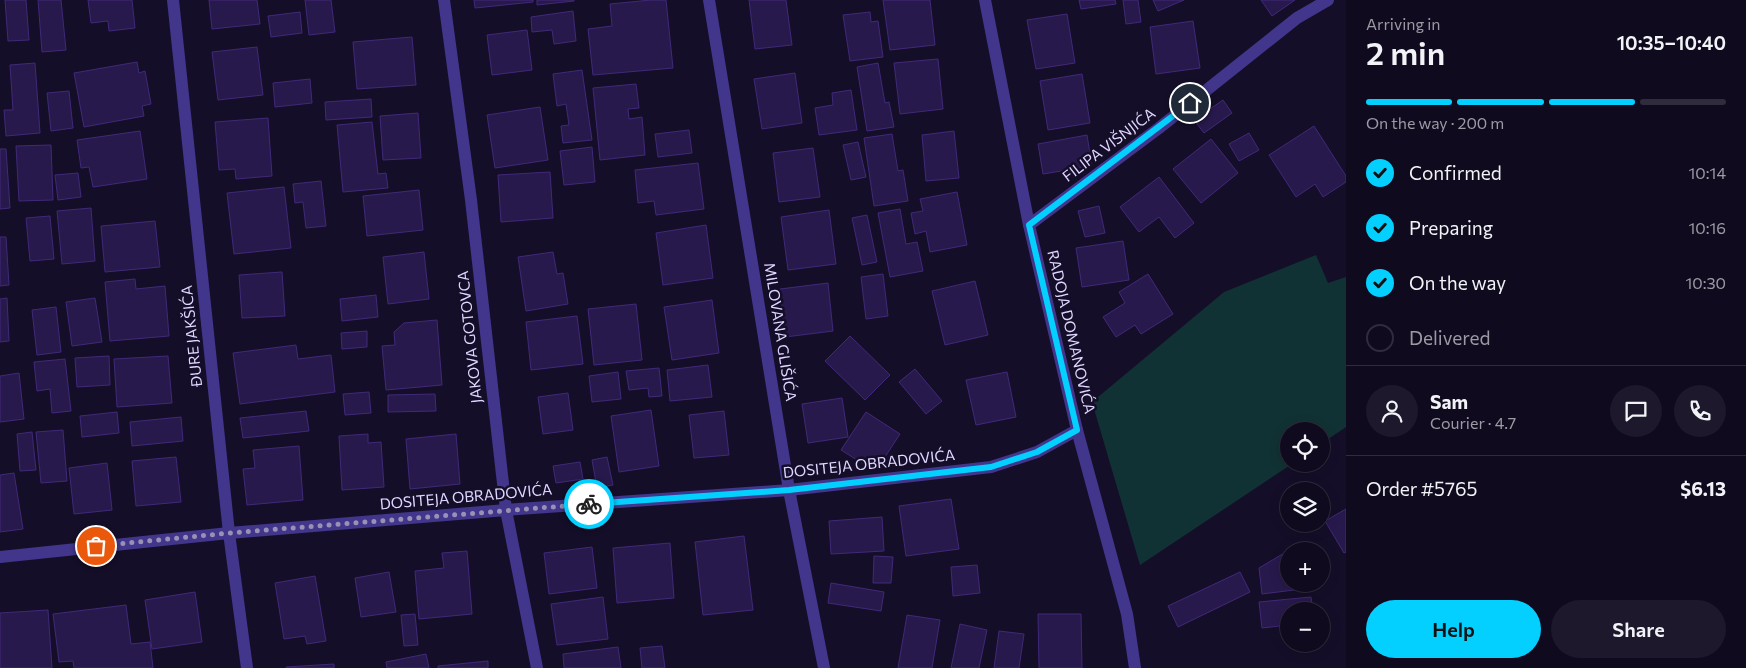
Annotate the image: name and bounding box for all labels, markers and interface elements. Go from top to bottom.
text: Arriving in [1366,14,1440,33]
text: 10:35–10:40 [1617,31,1726,54]
text: 2 min [1366,32,1445,72]
pin [1169,82,1211,124]
icon: home [1176,89,1204,117]
street label: FILIPA VIŠNJIĆA [1058,103,1158,185]
text: On the way · 200 m [1366,113,1504,132]
icon: check [1366,159,1394,187]
text: Confirmed [1409,161,1502,184]
text: 10:14 [1689,163,1726,182]
icon: check [1366,214,1394,242]
text: Preparing [1409,216,1493,239]
text: 10:16 [1688,218,1726,237]
street label: RADOJA DOMANOVIĆA [1044,248,1101,415]
street label: MILOVANA GLIŠIĆA [761,261,802,403]
icon: check [1366,269,1394,297]
street label: JAKOVA GOTOVCA [453,270,485,404]
text: On the way [1409,271,1506,294]
text: 10:30 [1685,273,1726,292]
street label: ĐURE JAKŠIĆA [176,284,205,389]
text: Delivered [1409,326,1490,349]
button: person [1366,385,1418,437]
button: chat [1610,385,1662,437]
button: phone [1674,385,1726,437]
text: Sam [1430,390,1468,413]
text: Courier · 4.7 [1430,413,1516,432]
map controls [1280,422,1330,652]
button: locate [1280,422,1330,472]
street label: DOSITEJA OBRADOVIĆA [782,444,956,481]
text: Order #5765 [1366,477,1477,500]
text: $6.13 [1680,477,1726,500]
street label: DOSITEJA OBRADOVIĆA [379,479,553,513]
courier [564,479,614,529]
button: layers [1280,482,1330,532]
icon: bike [575,490,603,518]
pin [75,525,117,567]
icon: bag [82,532,110,560]
button: + [1280,542,1330,592]
button: Help [1366,600,1541,658]
button: Share [1551,600,1726,658]
button: − [1280,602,1330,652]

